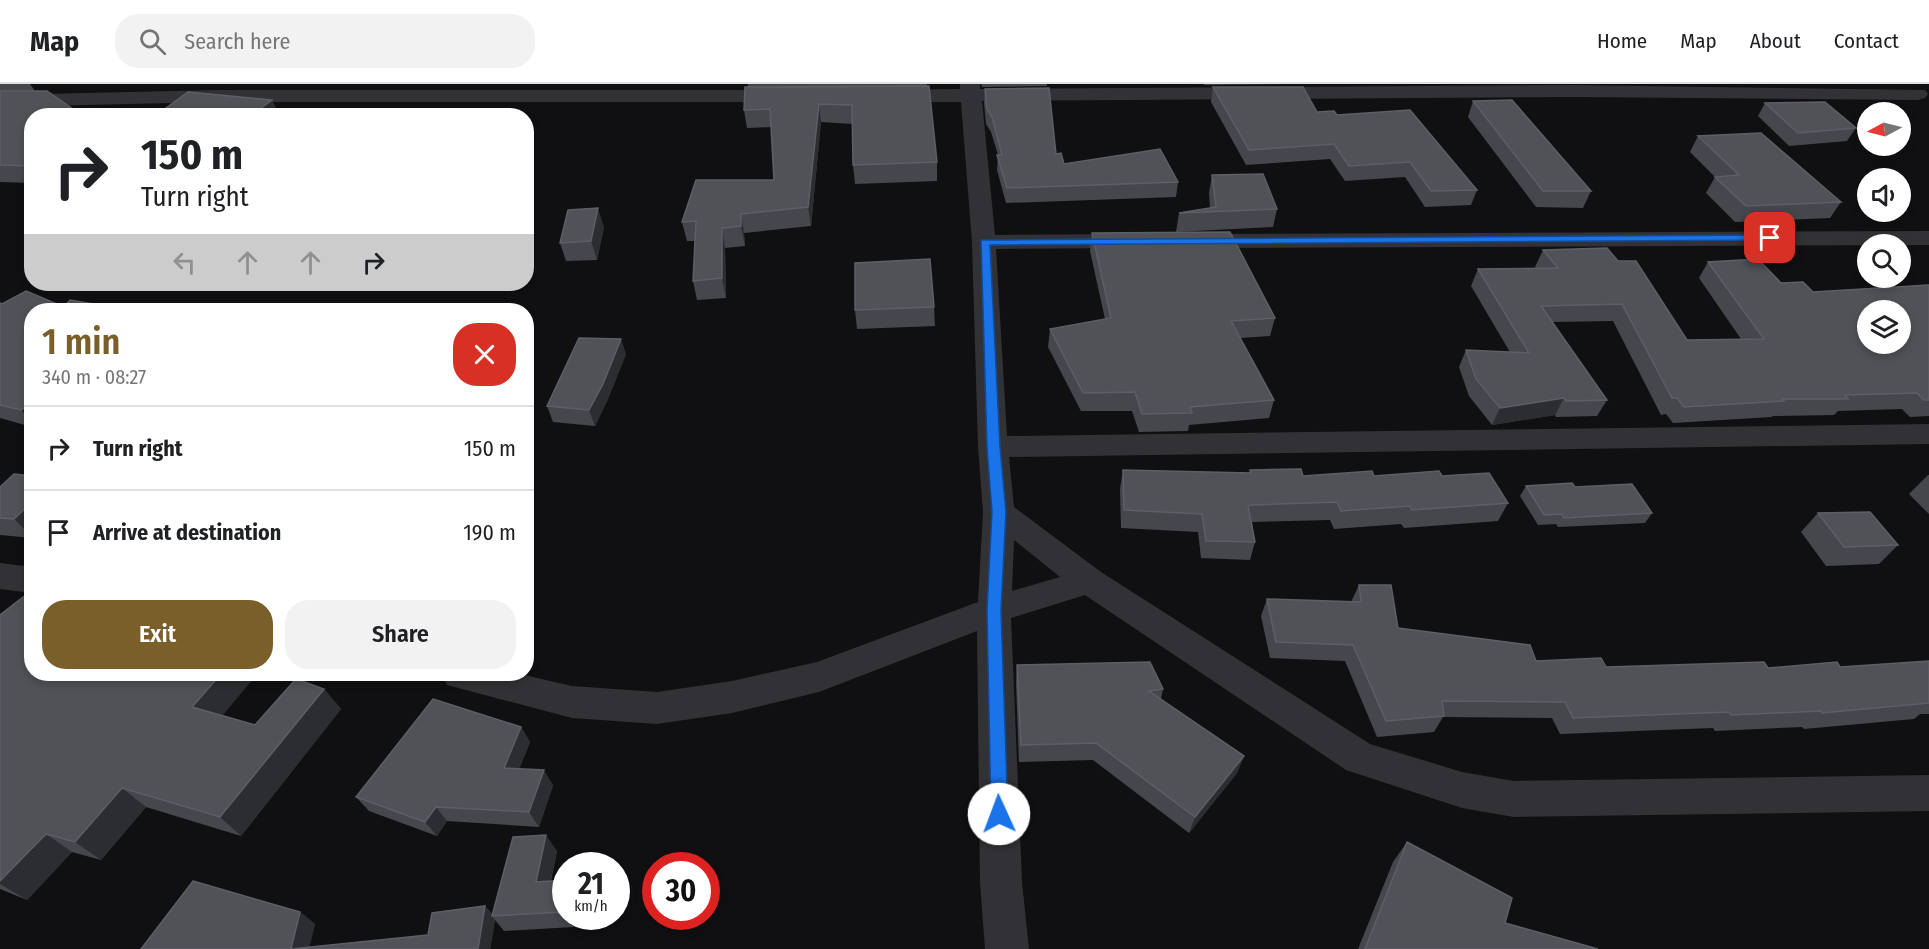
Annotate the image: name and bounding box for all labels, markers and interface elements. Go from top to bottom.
search box [115,14,535,68]
text: Map [30,25,79,58]
icon: search [136,25,169,58]
text: Search here [184,28,290,55]
text: Home [1597,28,1647,54]
text: Map [1680,28,1717,54]
text: About [1750,28,1801,54]
text: Contact [1834,28,1899,54]
north arrow [1857,102,1911,156]
map controls [1857,102,1911,354]
text: 150 m [141,130,243,180]
icon: right [42,132,120,210]
button: sound [1857,168,1911,222]
text: Turn right [141,181,249,213]
pin [1744,212,1795,263]
icon: arrive [1753,221,1786,254]
button: search [1857,234,1911,288]
icon: left [168,246,201,279]
icon: ahead [231,246,264,279]
icon: ahead [294,246,327,279]
icon: right [357,246,390,279]
button: layers [1857,300,1911,354]
text: 1 min [42,320,120,364]
button: close [453,323,516,386]
text: 340 m · 08:27 [42,365,146,389]
icon: right [42,432,75,465]
text: Turn right [93,435,182,462]
text: 150 m [464,435,516,462]
icon: arrive [42,516,75,549]
text: Arrive at destination [93,519,281,546]
text: 190 m [463,519,516,546]
button: Exit [42,600,273,669]
button: Share [285,600,516,669]
position arrow [967,782,1031,846]
speed limit sign: 30 [642,852,720,930]
text: 21 [578,866,604,902]
text: km/h [574,897,608,915]

